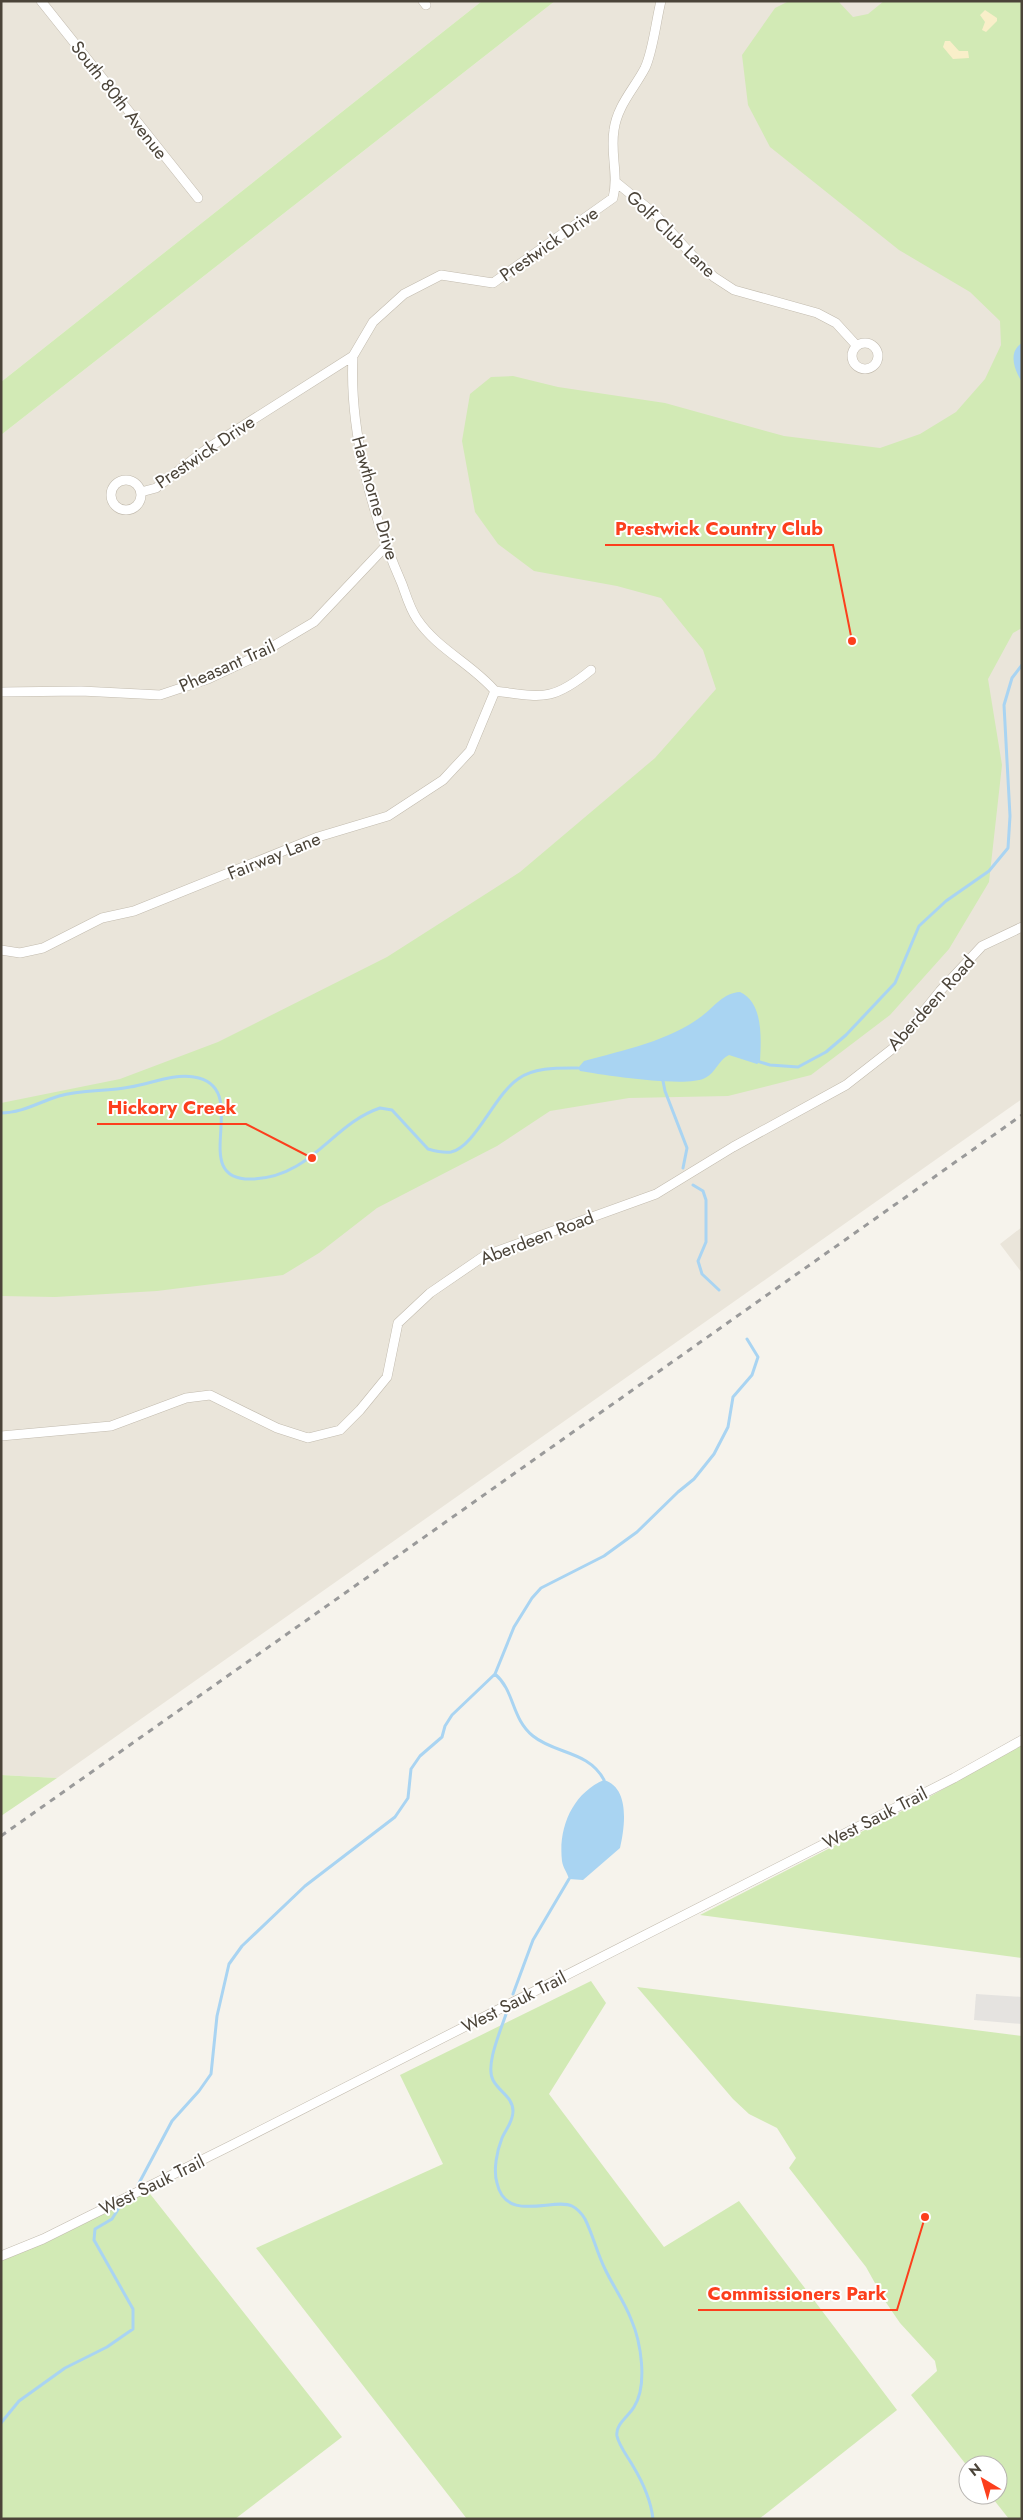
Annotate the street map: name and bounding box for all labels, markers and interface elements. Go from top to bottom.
street label: South 80th Avenue [64,35,174,165]
street label: Golf Club Lane [620,185,722,283]
street label: Prestwick Drive [494,200,604,288]
street label: Prestwick Drive [150,409,260,495]
street label: Hawthorne Drive [345,433,405,563]
callout: Prestwick Country Club [605,511,833,545]
text: Prestwick Country Club [615,515,823,542]
street label: Pheasant Trail [175,633,279,699]
street label: Fairway Lane [224,826,324,886]
street label: Aberdeen Road [881,950,981,1056]
callout: Hickory Creek [97,1090,246,1124]
text: Hickory Creek [107,1094,237,1121]
street label: Aberdeen Road [476,1204,598,1272]
street label: West Sauk Trail [818,1780,932,1856]
street label: West Sauk Trail [457,1964,571,2040]
street label: West Sauk Trail [95,2148,209,2222]
callout: Commissioners Park [698,2276,897,2310]
text: Commissioners Park [708,2280,887,2307]
north arrow [958,2455,1008,2505]
text: N [964,2458,986,2481]

